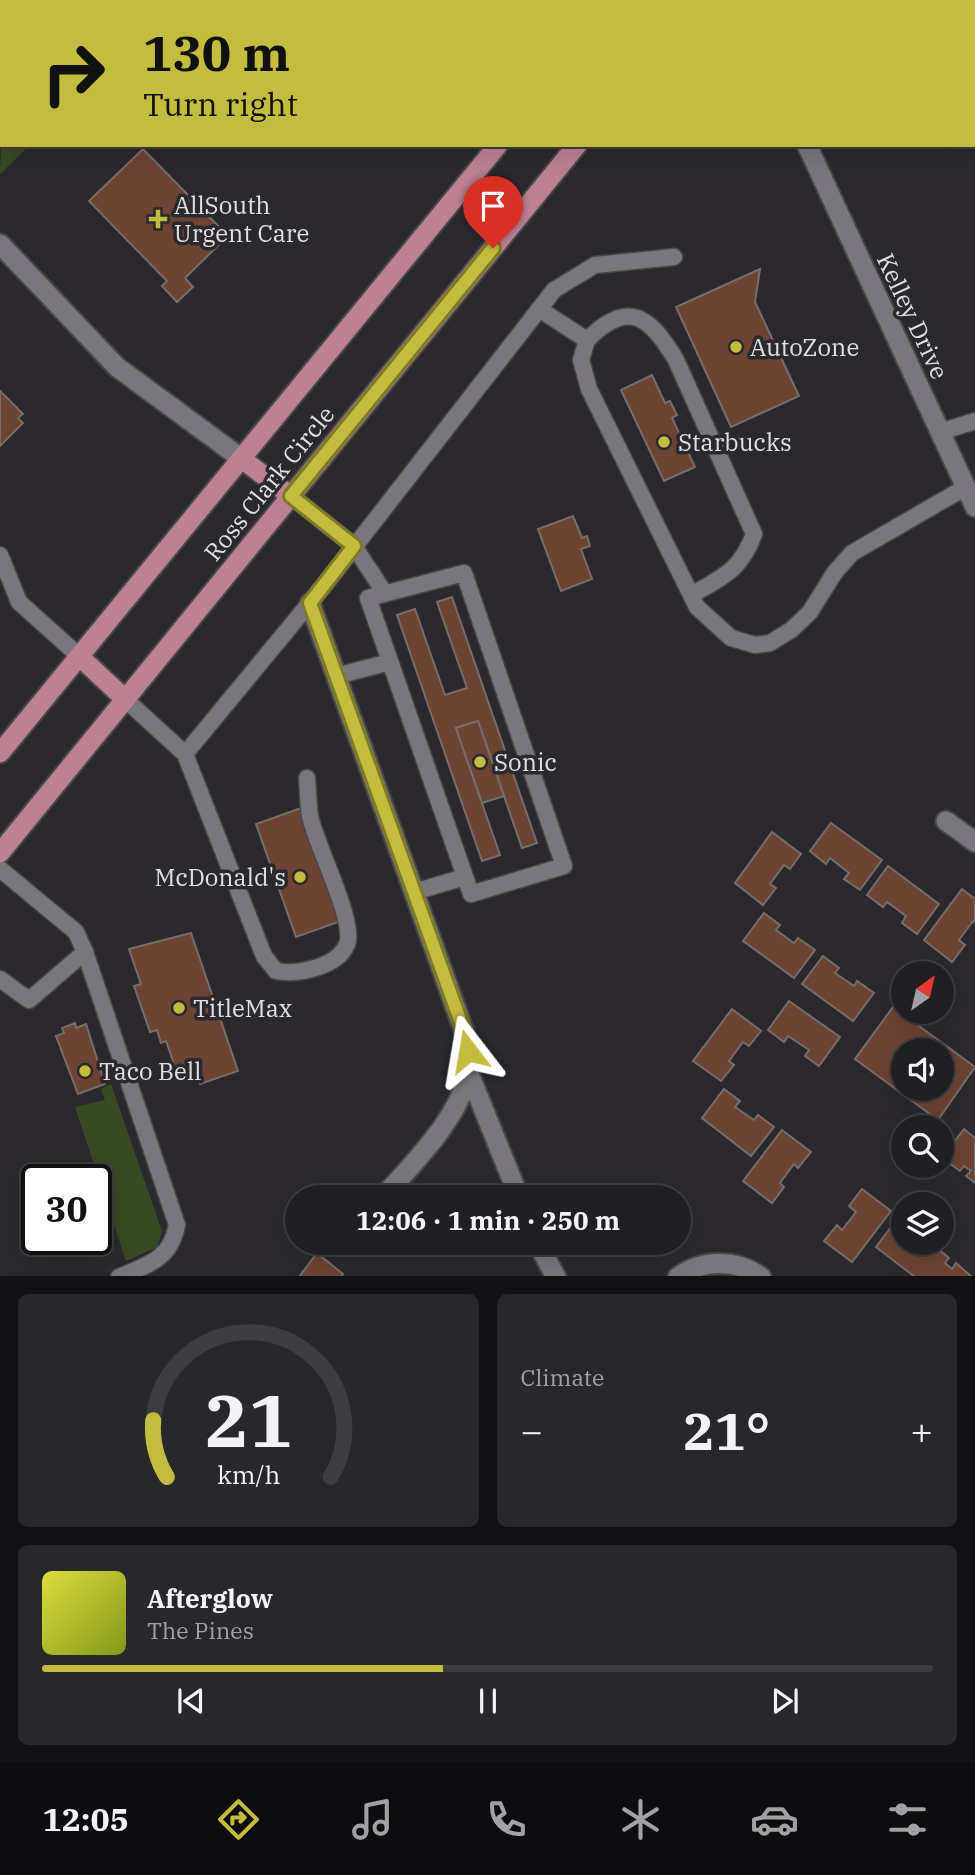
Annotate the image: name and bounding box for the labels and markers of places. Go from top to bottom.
pin [463,176,523,248]
place label: AllSouth Urgent Care [174,189,309,249]
marker: AllSouth Urgent Care [148,209,168,229]
place label: AutoZone [750,331,859,363]
marker: AutoZone [728,339,744,355]
place label: Starbucks [678,426,792,458]
marker: Starbucks [656,434,672,450]
place label: Sonic [494,746,557,778]
marker: Sonic [472,754,488,770]
place label: McDonald's [154,861,286,893]
marker: McDonald's [292,869,308,885]
place label: TitleMax [193,992,292,1024]
marker: TitleMax [171,1000,187,1016]
place label: Taco Bell [99,1055,201,1087]
marker: Taco Bell [77,1063,93,1079]

